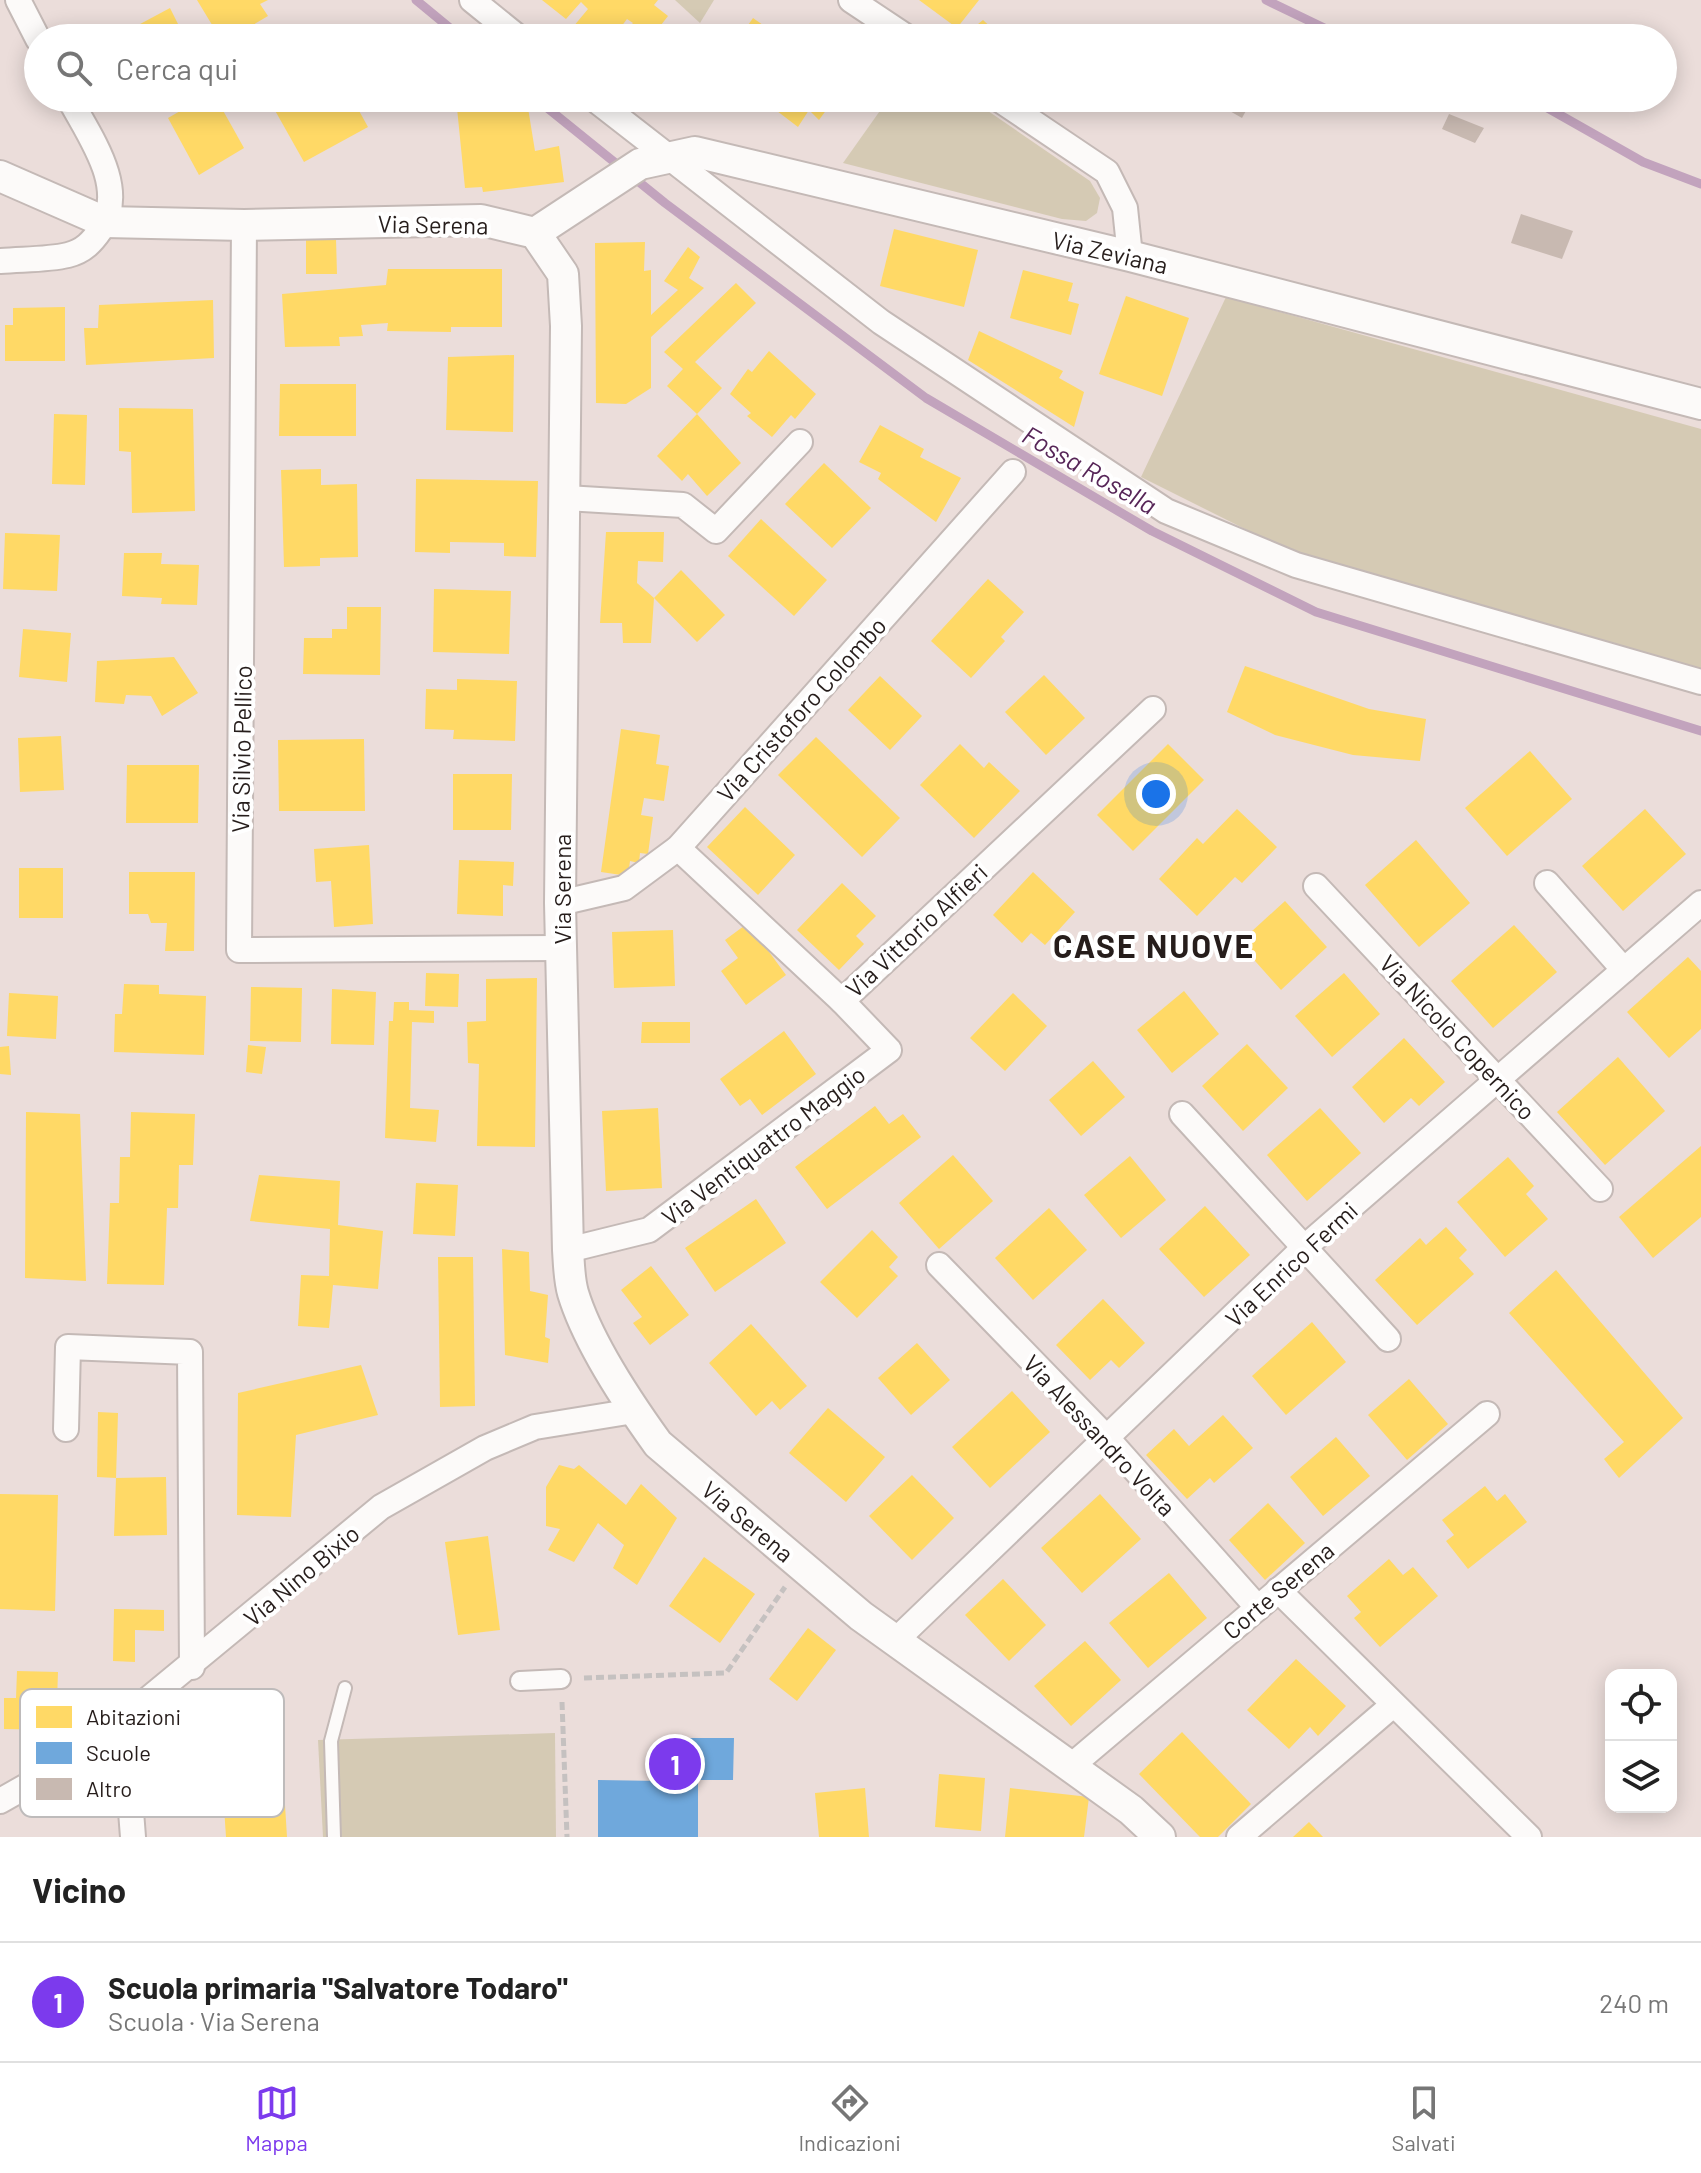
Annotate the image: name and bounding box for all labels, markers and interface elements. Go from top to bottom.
search box [24,24,1677,112]
icon: search [52,46,96,90]
text: Cerca qui [116,50,238,86]
street label: Via Serena [377,209,489,239]
street label: Via Zeviana [1049,225,1171,279]
water label: Fossa Rosella [1017,418,1163,520]
street label: Via Cristoforo Colombo [710,611,892,807]
street label: Via Silvio Pellico [225,665,257,833]
your location [1136,774,1176,814]
street label: Via Serena [547,834,576,944]
street label: Via Vittorio Alfieri [839,857,993,1003]
district label: CASE NUOVE [1053,926,1255,964]
street label: Via Nicolò Copernico [1374,948,1542,1126]
street label: Via Ventiquattro Maggio [655,1059,871,1231]
street label: Via Enrico Fermi [1219,1195,1363,1333]
street label: Via Alessandro Volta [1018,1348,1182,1522]
street label: Via Serena [696,1474,800,1568]
street label: Via Nino Bixio [237,1518,365,1632]
street label: Corte Serena [1217,1535,1339,1645]
map controls [1605,1669,1677,1813]
button: locate [1605,1669,1677,1741]
legend [20,1689,284,1817]
text: Abitazioni [86,1703,181,1729]
pin: 1 [649,1734,701,1794]
text: Scuole [86,1739,151,1765]
button: layers [1605,1741,1677,1813]
text: Altro [86,1775,132,1801]
text: Vicino [32,1869,126,1910]
text: Scuola primaria "Salvatore Todaro" [108,1969,568,2005]
text: 1 [53,1987,63,2018]
text: 240 m [1599,1987,1669,2018]
text: Scuola · Via Serena [108,2005,320,2036]
tab: Mappa [245,2081,308,2155]
tab: Indicazioni [798,2081,901,2155]
tab: Salvati [1392,2081,1456,2155]

